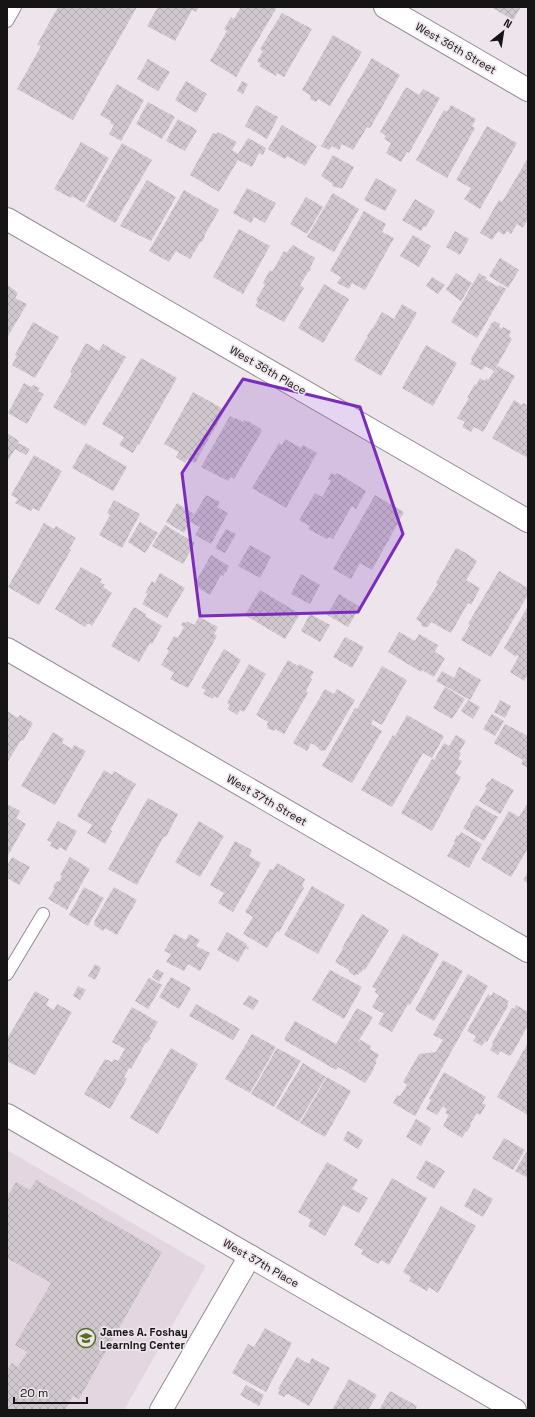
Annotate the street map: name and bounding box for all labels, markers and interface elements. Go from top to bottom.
north arrow [483,12,523,52]
text: N [501,15,515,31]
street label: West 36th Street [413,19,499,77]
street label: West 36th Place [227,342,309,398]
street label: West 37th Street [224,771,310,829]
street label: West 37th Place [220,1236,302,1290]
place label: James A. Foshay Learning Center [100,1325,188,1352]
school or university icon: James A. Foshay Learning Center [75,1327,97,1349]
scale bar [14,1379,87,1405]
text: 20 m [20,1385,48,1401]

